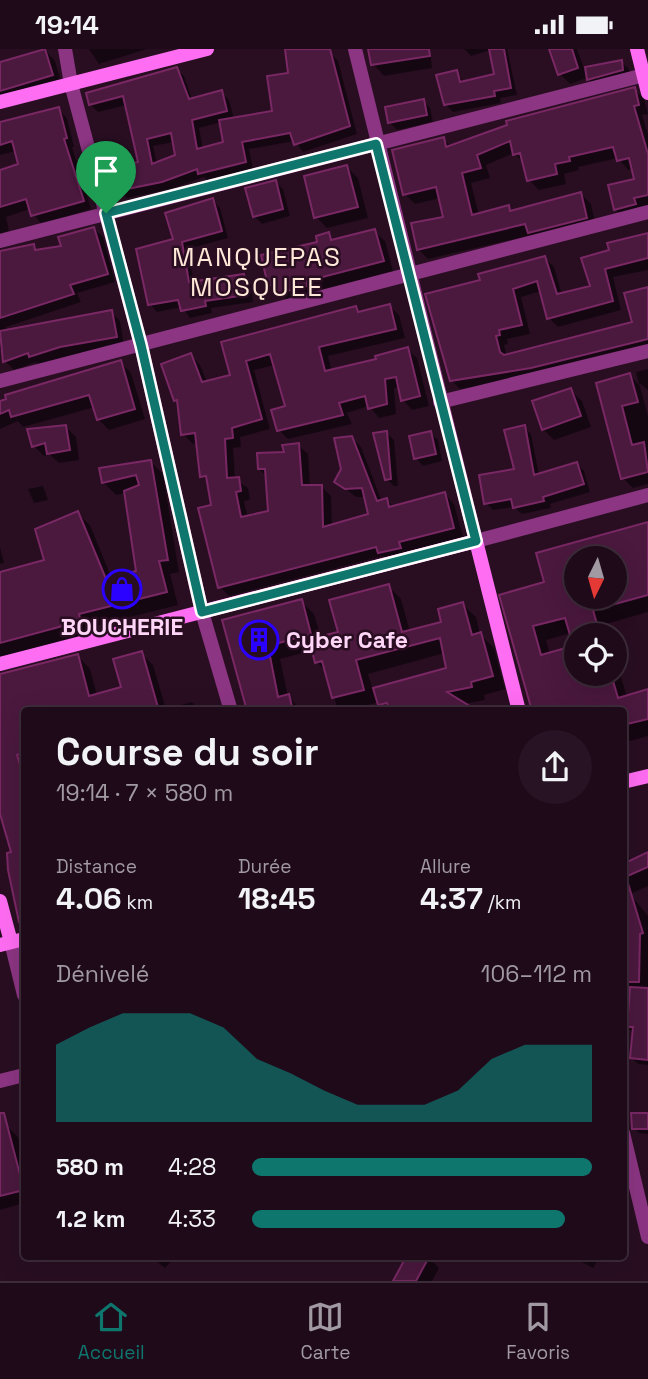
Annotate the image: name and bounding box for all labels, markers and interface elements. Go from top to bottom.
text: 19:14 [35,8,99,42]
pin [76,141,136,213]
icon: arrive [87,152,125,190]
district label: MANQUEPAS MOSQUEE [172,240,342,304]
north arrow [564,546,626,609]
map controls [564,546,627,686]
shop icon: BOUCHERIE [101,568,143,610]
place label: BOUCHERIE [61,612,183,642]
building icon: Cyber Cafe [238,619,280,661]
button: locate [564,623,627,686]
place label: Cyber Cafe [286,625,408,655]
text: Course du soir [56,728,319,776]
button: share [518,730,592,804]
text: 19:14 · 7 × 580 m [56,778,233,808]
text: Distance [56,854,137,879]
text: Durée [238,854,292,879]
text: Allure [420,854,471,879]
text: 4.06 [56,879,122,918]
text: 18:45 [238,879,316,918]
text: 4:37 [420,879,483,918]
text: km [122,890,153,915]
text: /km [483,890,521,915]
text: Dénivelé [56,959,149,989]
text: 106–112 m [481,959,592,989]
text: 580 m [56,1152,124,1182]
text: 4:28 [168,1152,216,1182]
text: 1.2 km [56,1204,125,1234]
text: 4:33 [168,1204,216,1234]
tab: Accueil [78,1298,145,1365]
tab: Carte [300,1298,350,1365]
tab: Favoris [506,1298,570,1365]

